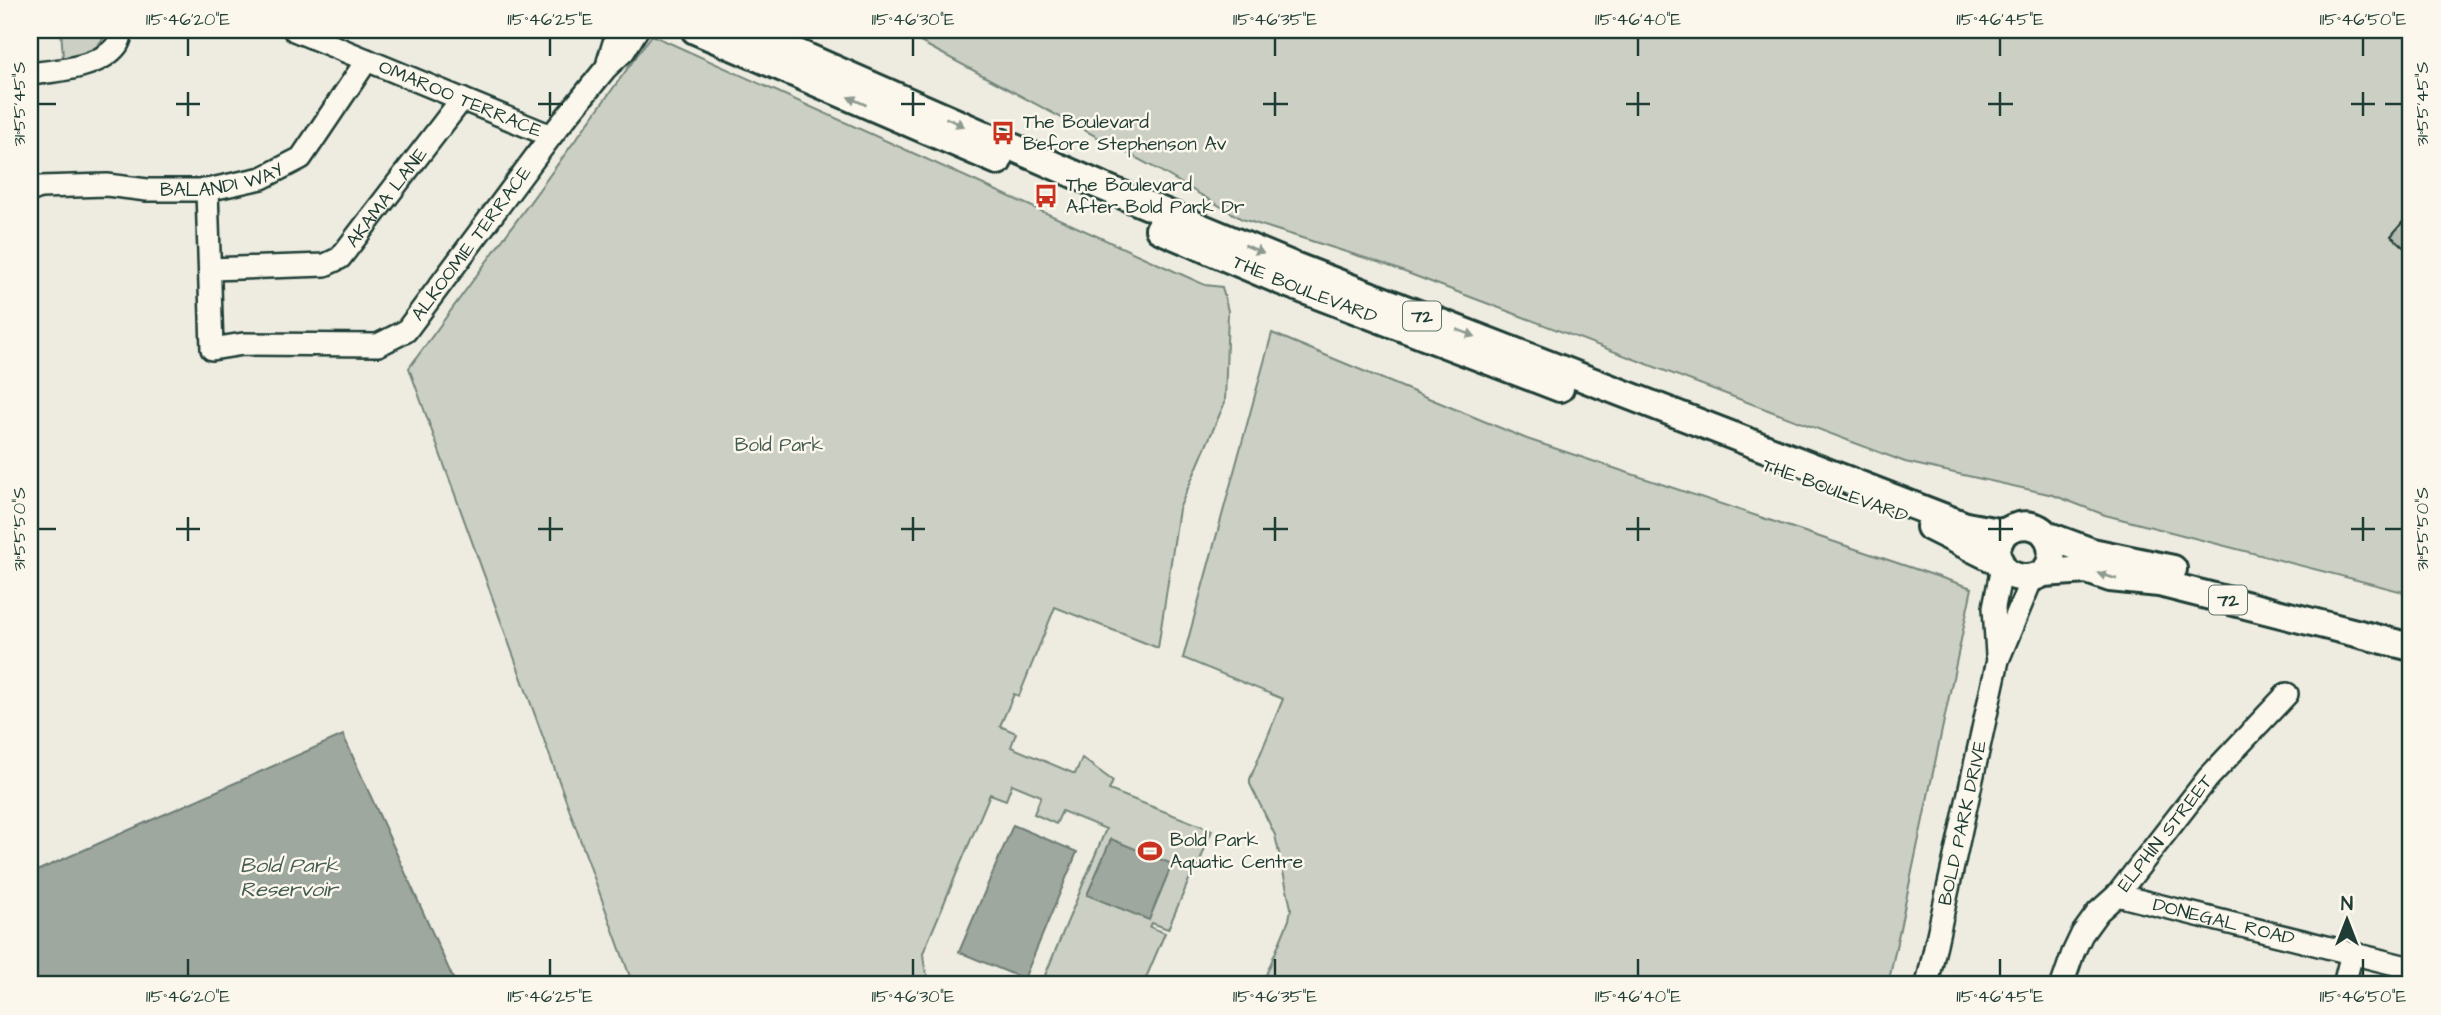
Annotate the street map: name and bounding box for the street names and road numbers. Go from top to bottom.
street label: OMAROO TERRACE [375,53,546,144]
street label: AKAMA LANE [339,142,434,253]
street label: BALANDI WAY [160,156,288,204]
street label: ALKOOMIE TERRACE [405,160,538,326]
street label: THE BOULEVARD [1228,248,1381,330]
road number: 72 [1403,302,1441,330]
street label: THE BOULEVARD [1758,452,1912,530]
road number: 72 [2209,586,2247,614]
street label: BOLD PARK DRIVE [1931,738,1994,908]
street label: ELPHIN STREET [2111,768,2220,898]
street label: DONEGAL ROAD [2150,891,2297,952]

